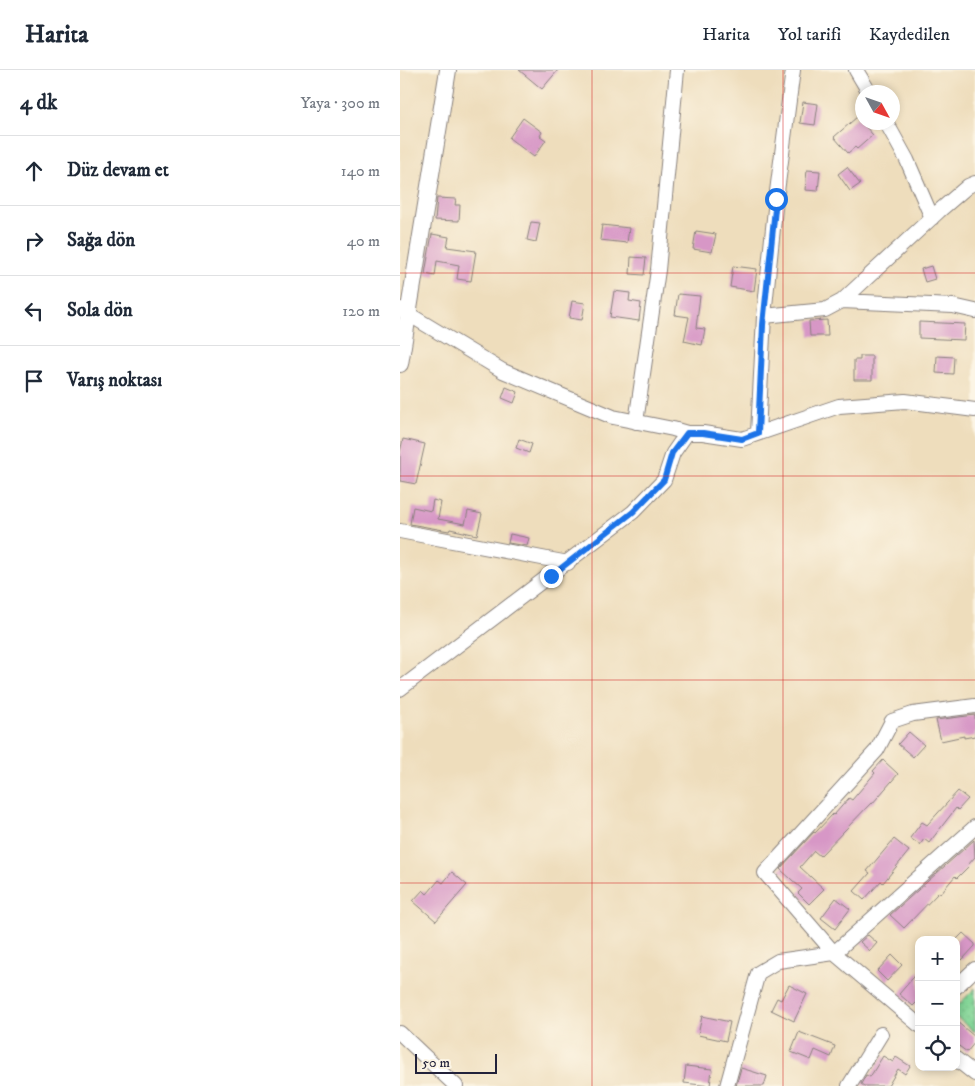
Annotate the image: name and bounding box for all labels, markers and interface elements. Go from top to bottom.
text: Harita [25,20,88,50]
text: Harita [702,24,750,46]
text: Yol tarifi [778,24,841,46]
text: Kaydedilen [869,24,950,46]
north arrow [855,85,900,130]
text: 4 dk [20,90,57,116]
text: Yaya · 300 m [300,93,380,113]
icon: ahead [20,157,48,185]
text: Düz devam et [67,159,169,182]
text: 140 m [341,161,380,181]
route start [765,188,788,211]
icon: right [20,227,48,255]
text: Sağa dön [67,229,135,252]
text: 40 m [347,231,380,251]
icon: left [20,297,48,325]
text: Sola dön [67,299,133,322]
text: 120 m [342,301,380,321]
icon: arrive [20,367,48,395]
text: Varış noktası [67,369,162,392]
route end [540,565,563,588]
map controls [915,936,960,1071]
button: + [915,936,960,981]
button: − [915,981,960,1026]
button: locate [915,1026,960,1071]
scale bar [415,1051,498,1074]
text: 50 m [422,1054,450,1072]

